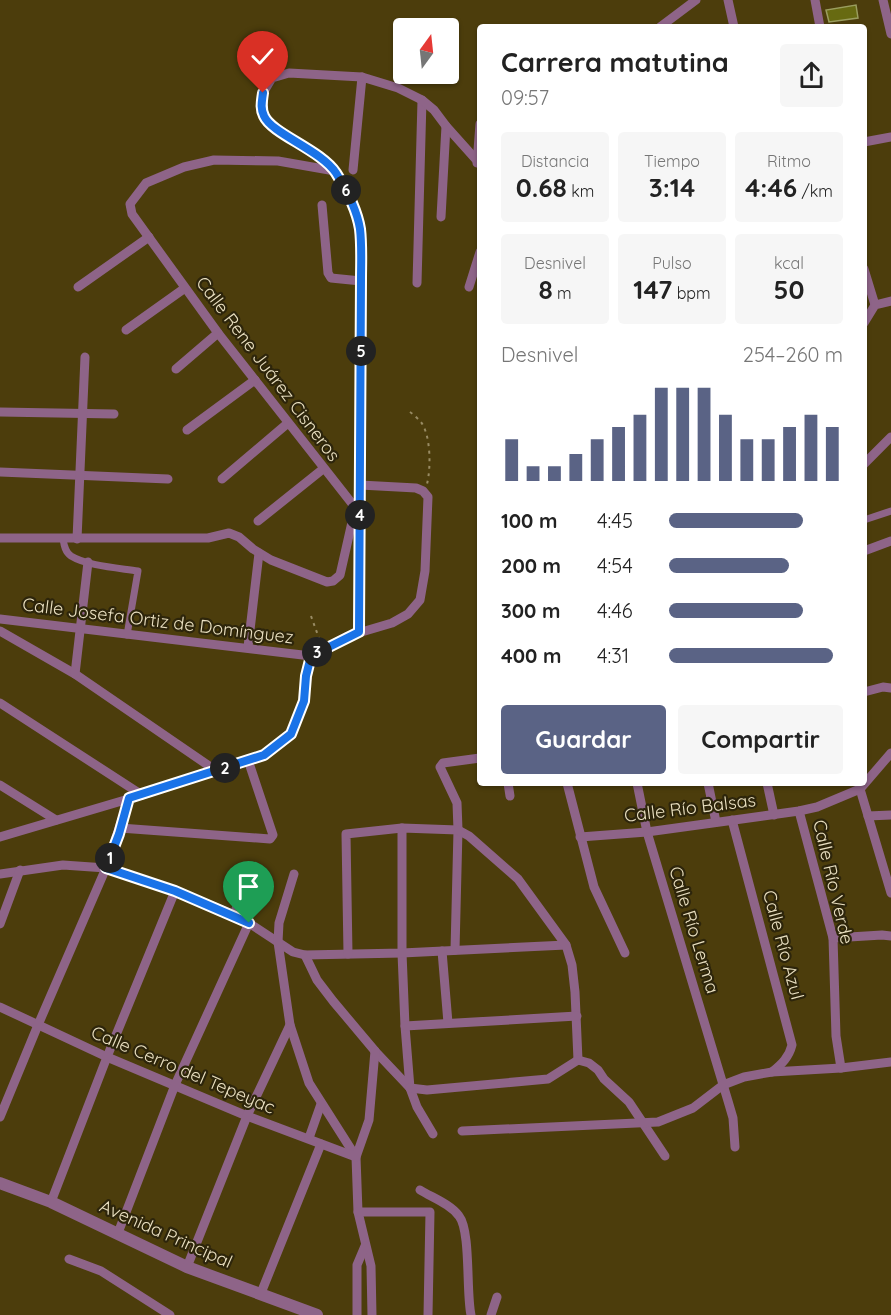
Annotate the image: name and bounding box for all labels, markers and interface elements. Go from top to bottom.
north arrow [393,18,459,84]
map controls [393,18,459,84]
pin [237,31,288,93]
icon: check [246,40,279,73]
button: share [780,44,843,107]
text: Carrera matutina [501,45,729,79]
text: 09:57 [501,85,549,110]
text: Distancia [521,151,589,171]
text: Tiempo [644,151,700,171]
text: Ritmo [767,151,811,171]
text: 0.68 [516,171,567,204]
text: 3:14 [649,171,695,204]
text: 4:46 [745,171,797,204]
pin: 6 [331,175,361,205]
text: 6 [342,180,350,200]
text: km [567,181,594,201]
text: /km [797,181,833,201]
text: Desnivel [524,253,586,273]
text: Pulso [652,253,692,273]
text: kcal [774,253,804,273]
street label: Calle Rene Juárez Cisneros [191,272,345,466]
text: 8 [538,273,553,306]
text: 147 [633,273,672,306]
text: 50 [774,273,804,306]
text: m [553,283,572,303]
text: bpm [672,283,711,303]
pin: 5 [346,336,376,366]
text: 5 [356,341,366,361]
text: Desnivel [501,342,578,367]
text: 254–260 m [743,342,843,367]
pin: 4 [345,500,375,530]
text: 4 [355,505,365,525]
text: 100 m [501,508,557,533]
text: 4:45 [597,508,633,533]
text: 200 m [501,553,561,578]
text: 4:54 [597,553,633,578]
street label: Calle Josefa Ortiz de Domínguez [21,592,295,649]
text: 300 m [501,598,560,623]
text: 4:46 [597,598,633,623]
pin: 3 [302,637,332,667]
text: 3 [313,642,321,662]
text: 400 m [501,643,561,668]
text: 4:31 [597,643,629,668]
button: Guardar [501,705,666,774]
button: Compartir [678,705,843,774]
pin: 2 [210,753,240,783]
text: 2 [220,758,230,778]
street label: Calle Río Balsas [623,788,757,827]
street label: Calle Río Verde [808,817,859,946]
pin: 1 [95,843,125,873]
text: 1 [107,848,113,868]
pin [223,861,274,923]
street label: Calle Río Lerma [664,864,725,996]
icon: arrive [232,870,265,903]
street label: Calle Río Azul [758,888,809,1002]
street label: Calle Cerro del Tepeyac [88,1020,279,1119]
street label: Avenida Principal [96,1194,236,1273]

